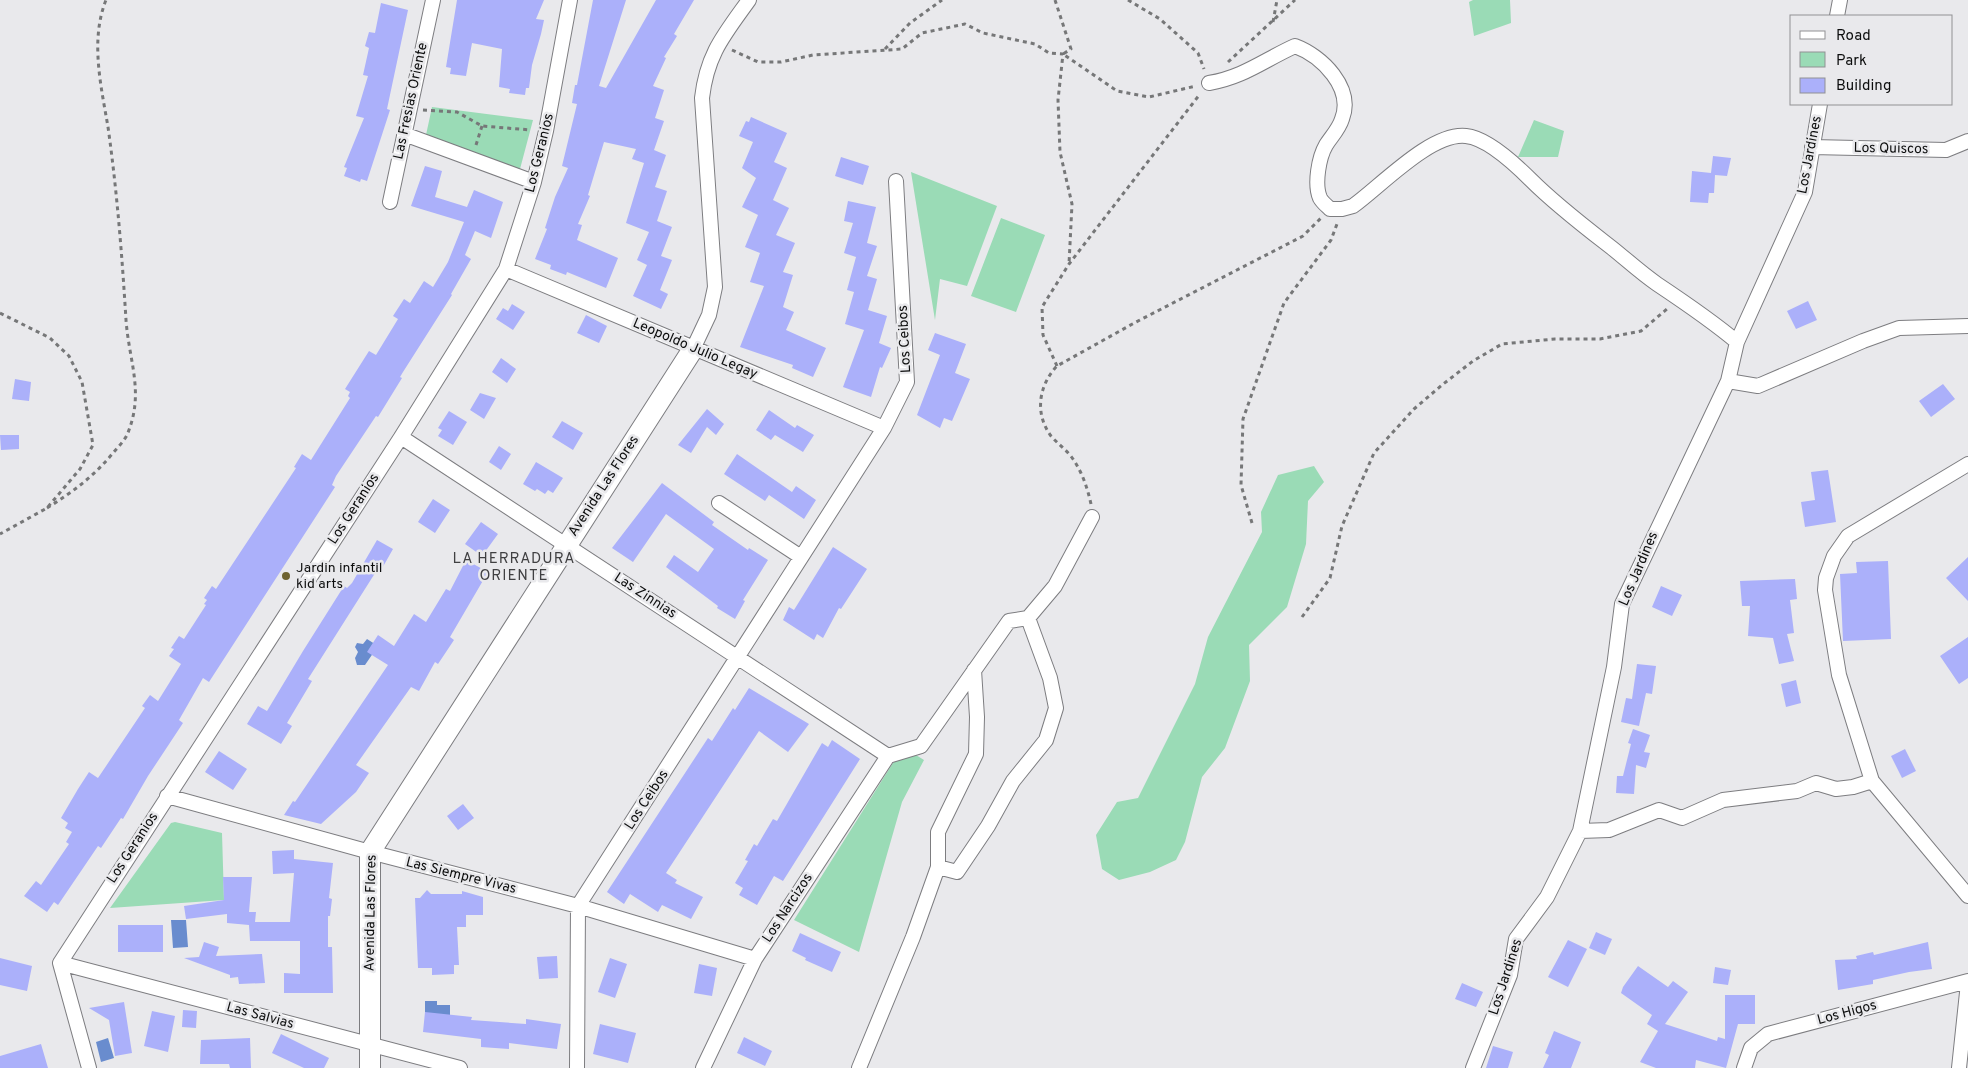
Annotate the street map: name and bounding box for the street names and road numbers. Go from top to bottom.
street label: Las Fresias Oriente [390,41,432,161]
street label: Los Geranios [522,112,558,194]
street label: Los Jardines [1794,115,1826,195]
street label: Los Quiscos [1853,140,1929,158]
street label: Los Ceibos [895,305,915,373]
street label: Leopoldo Julio Legay [630,315,760,383]
street label: Avenida Las Flores [565,432,643,540]
street label: Los Geranios [325,470,383,548]
street label: Los Jardines [1616,529,1662,609]
street label: Las Zinnias [611,569,679,623]
street label: Los Ceibos [621,767,673,833]
street label: Los Geranios [104,809,162,887]
street label: Avenida Las Flores [361,854,381,972]
street label: Las Siempre Vivas [404,854,518,898]
street label: Los Narcizos [759,870,817,946]
street label: Los Jardines [1486,937,1526,1017]
street label: Los Higos [1815,997,1879,1029]
street label: Las Salvias [224,999,296,1033]

